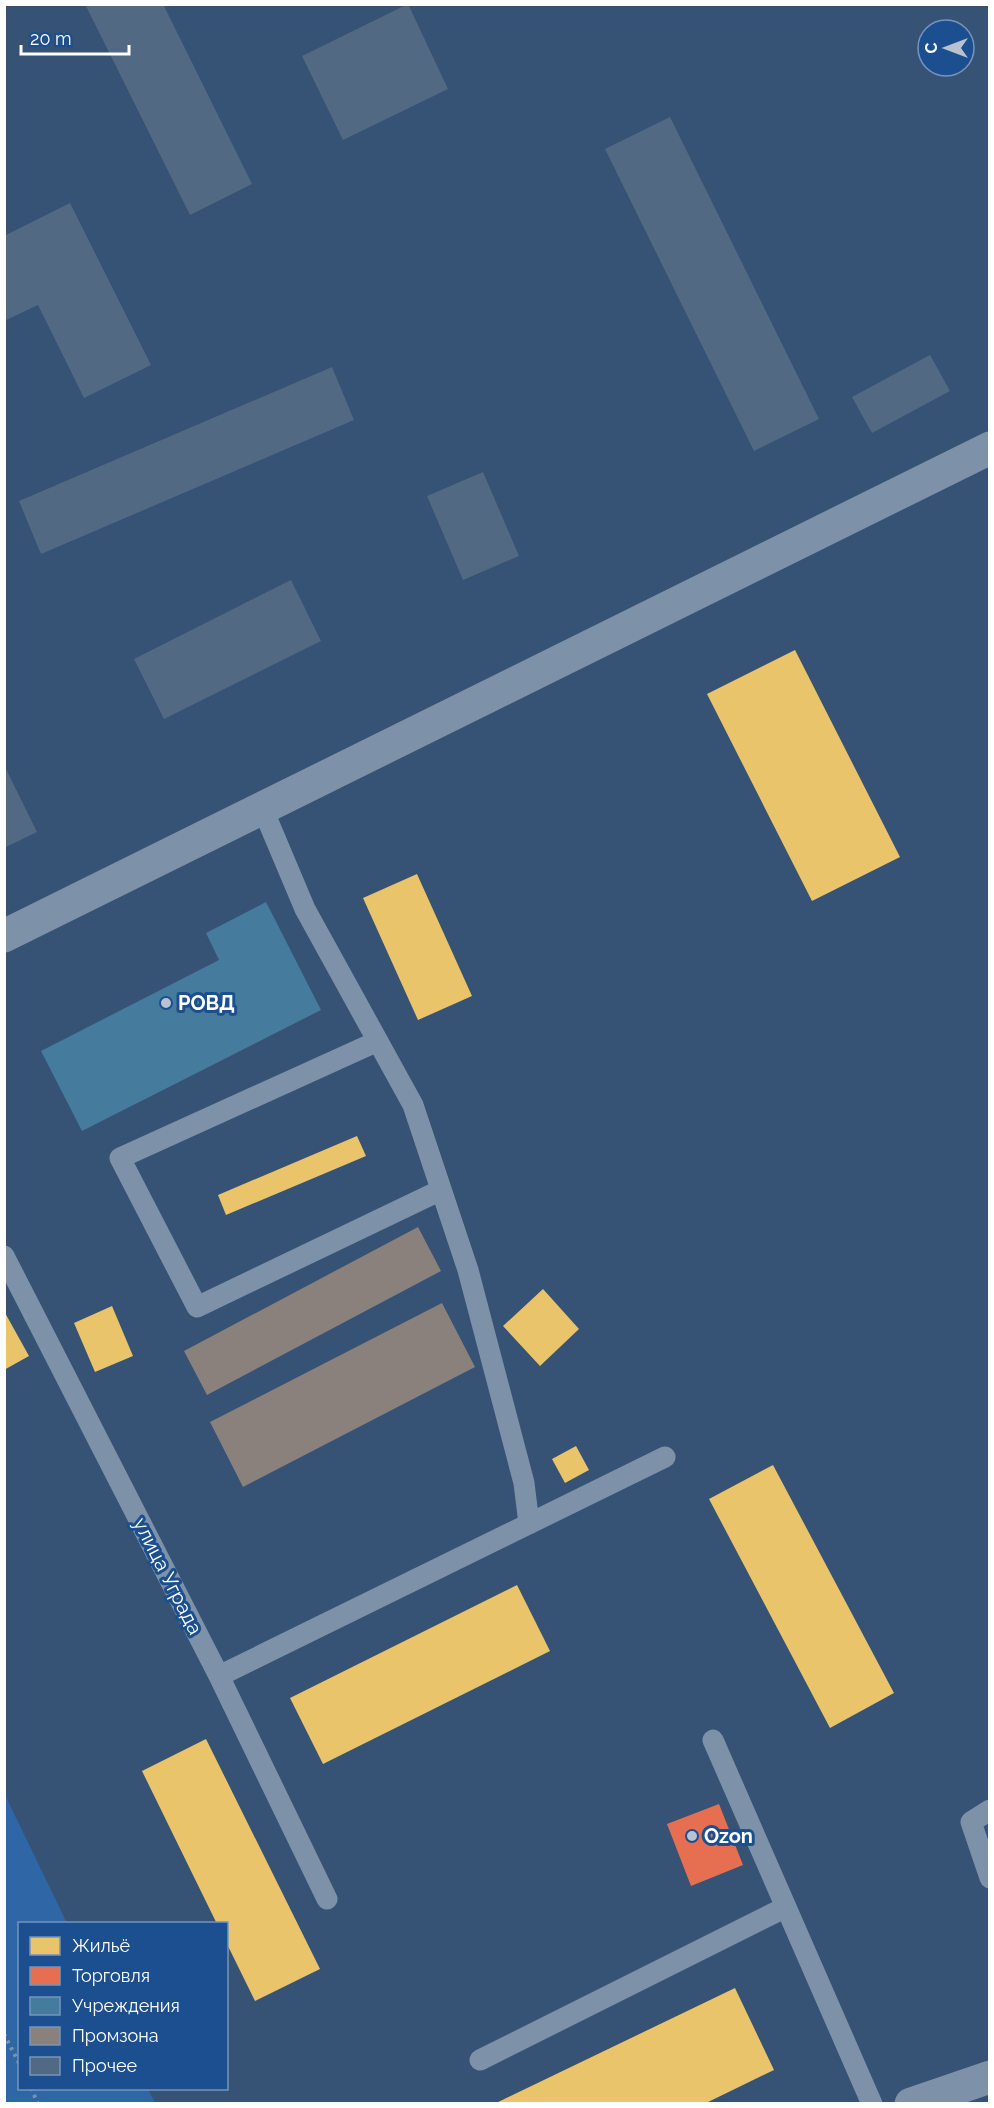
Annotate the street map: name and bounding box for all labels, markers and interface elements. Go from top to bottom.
scale bar [21,18,129,56]
north arrow [916,18,976,78]
text: 20 m [30,28,72,49]
text: С [922,42,941,53]
place label: РОВД [178,991,235,1015]
marker: РОВД [159,996,173,1010]
street label: улица Уграда [128,1514,208,1638]
place label: Ozon [704,1824,753,1848]
marker: Ozon [685,1829,699,1843]
legend [18,1922,228,2090]
text: Жильё [72,1935,130,1956]
text: Торговля [72,1965,150,1986]
text: Учреждения [72,1995,180,2016]
text: Промзона [72,2025,159,2046]
text: Прочее [72,2055,138,2076]

